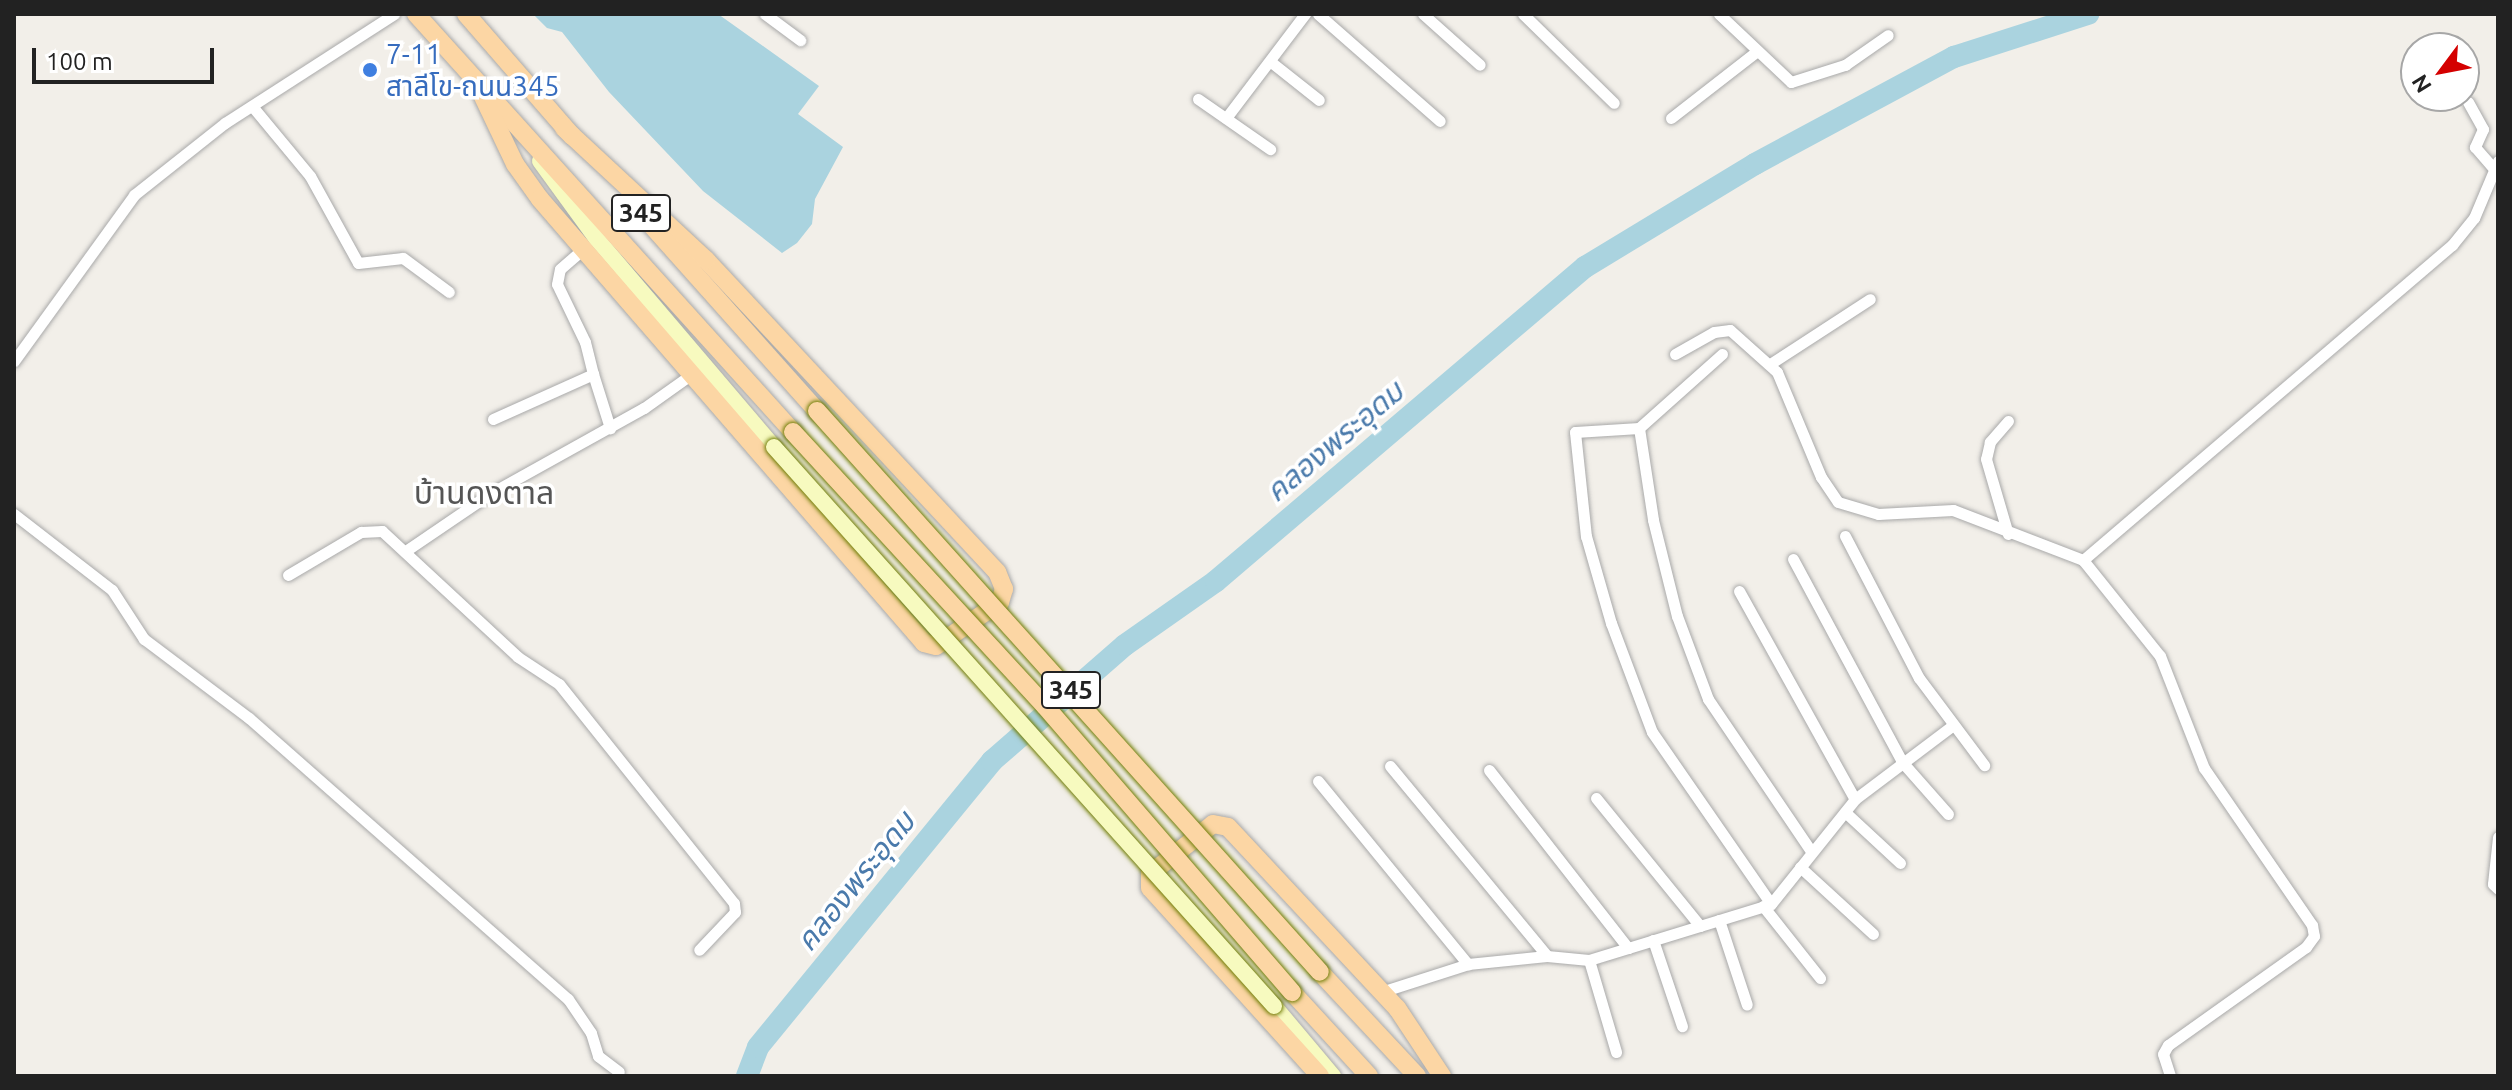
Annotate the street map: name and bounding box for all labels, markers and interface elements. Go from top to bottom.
scale bar [36,32,218,82]
north arrow [2400,32,2480,112]
place label: 7-11 สาลีโข-ถนน345 [386,37,560,103]
text: 100 m [46,48,113,75]
marker: 7-11 สาลีโข-ถนน345 [361,61,379,79]
text: N [2406,70,2436,98]
road number: 345 [611,191,671,235]
water label: คลองพระอุดม [1258,373,1410,509]
district label: บ้านดงตาล [414,473,554,511]
road number: 345 [1041,668,1101,712]
water label: คลองพระอุดม [788,804,922,958]

